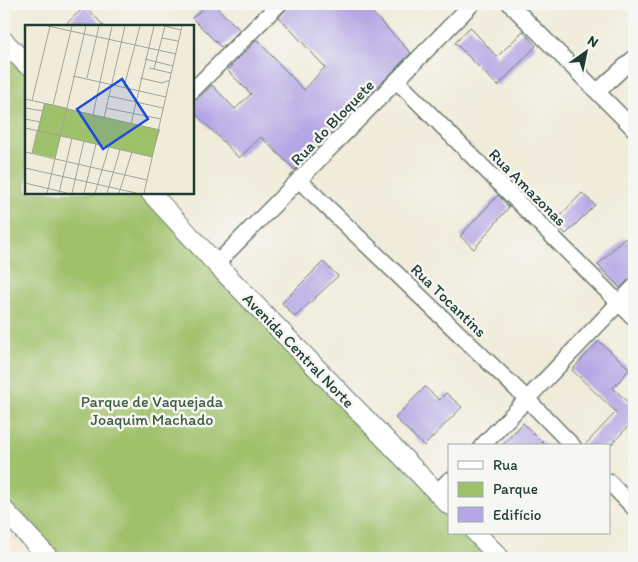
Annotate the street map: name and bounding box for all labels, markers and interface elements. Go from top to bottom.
inset map [25,25,194,194]
north arrow [560,28,610,78]
text: N [584,32,601,51]
street label: Rua do Bloquete [287,76,378,169]
street label: Rua Amazonas [485,145,570,230]
street label: Rua Tocantins [407,260,490,341]
street label: Avenida Central Norte [239,289,358,412]
park label: Parque de Vaquejada Joaquim Machado [81,392,224,429]
legend [448,444,610,534]
text: Rua [493,456,518,474]
text: Parque [493,480,538,498]
text: Edifício [493,506,541,524]

